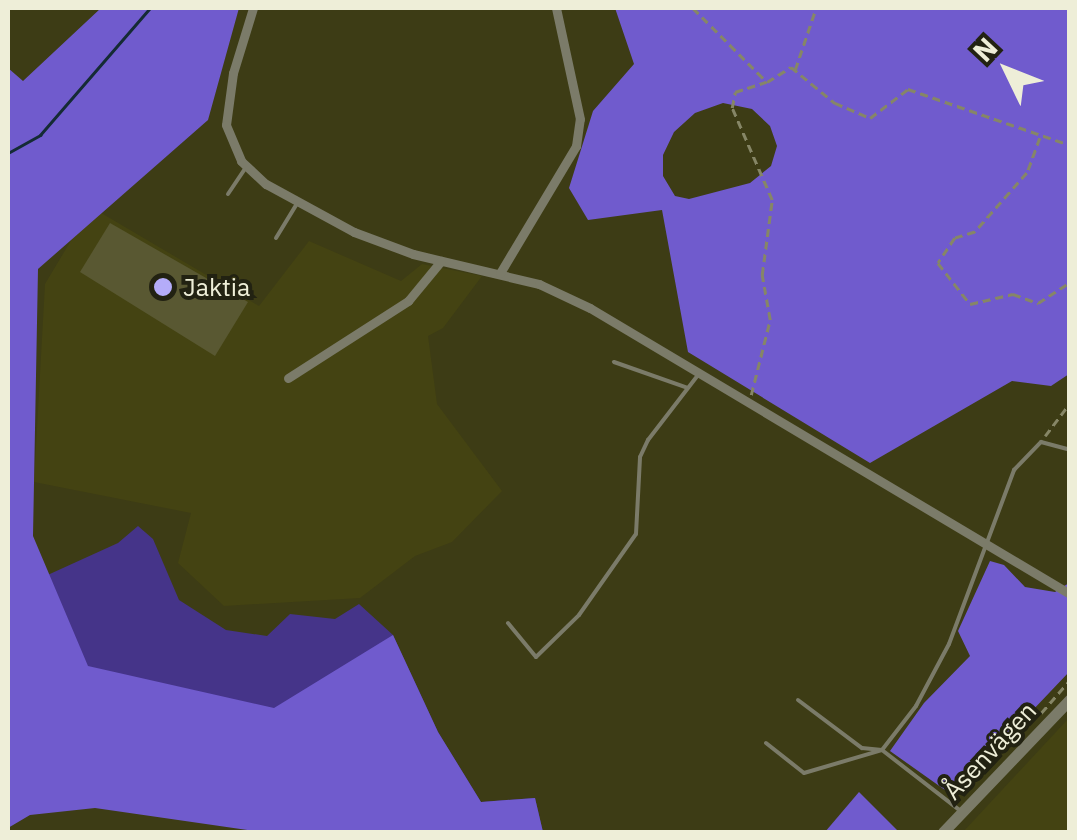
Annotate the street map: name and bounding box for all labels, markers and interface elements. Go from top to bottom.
north arrow [957,20,1057,120]
text: N [964,29,1005,69]
place label: Jaktia [183,272,250,302]
marker: Jaktia [152,276,174,298]
street label: Åsenvägen [937,696,1043,806]

